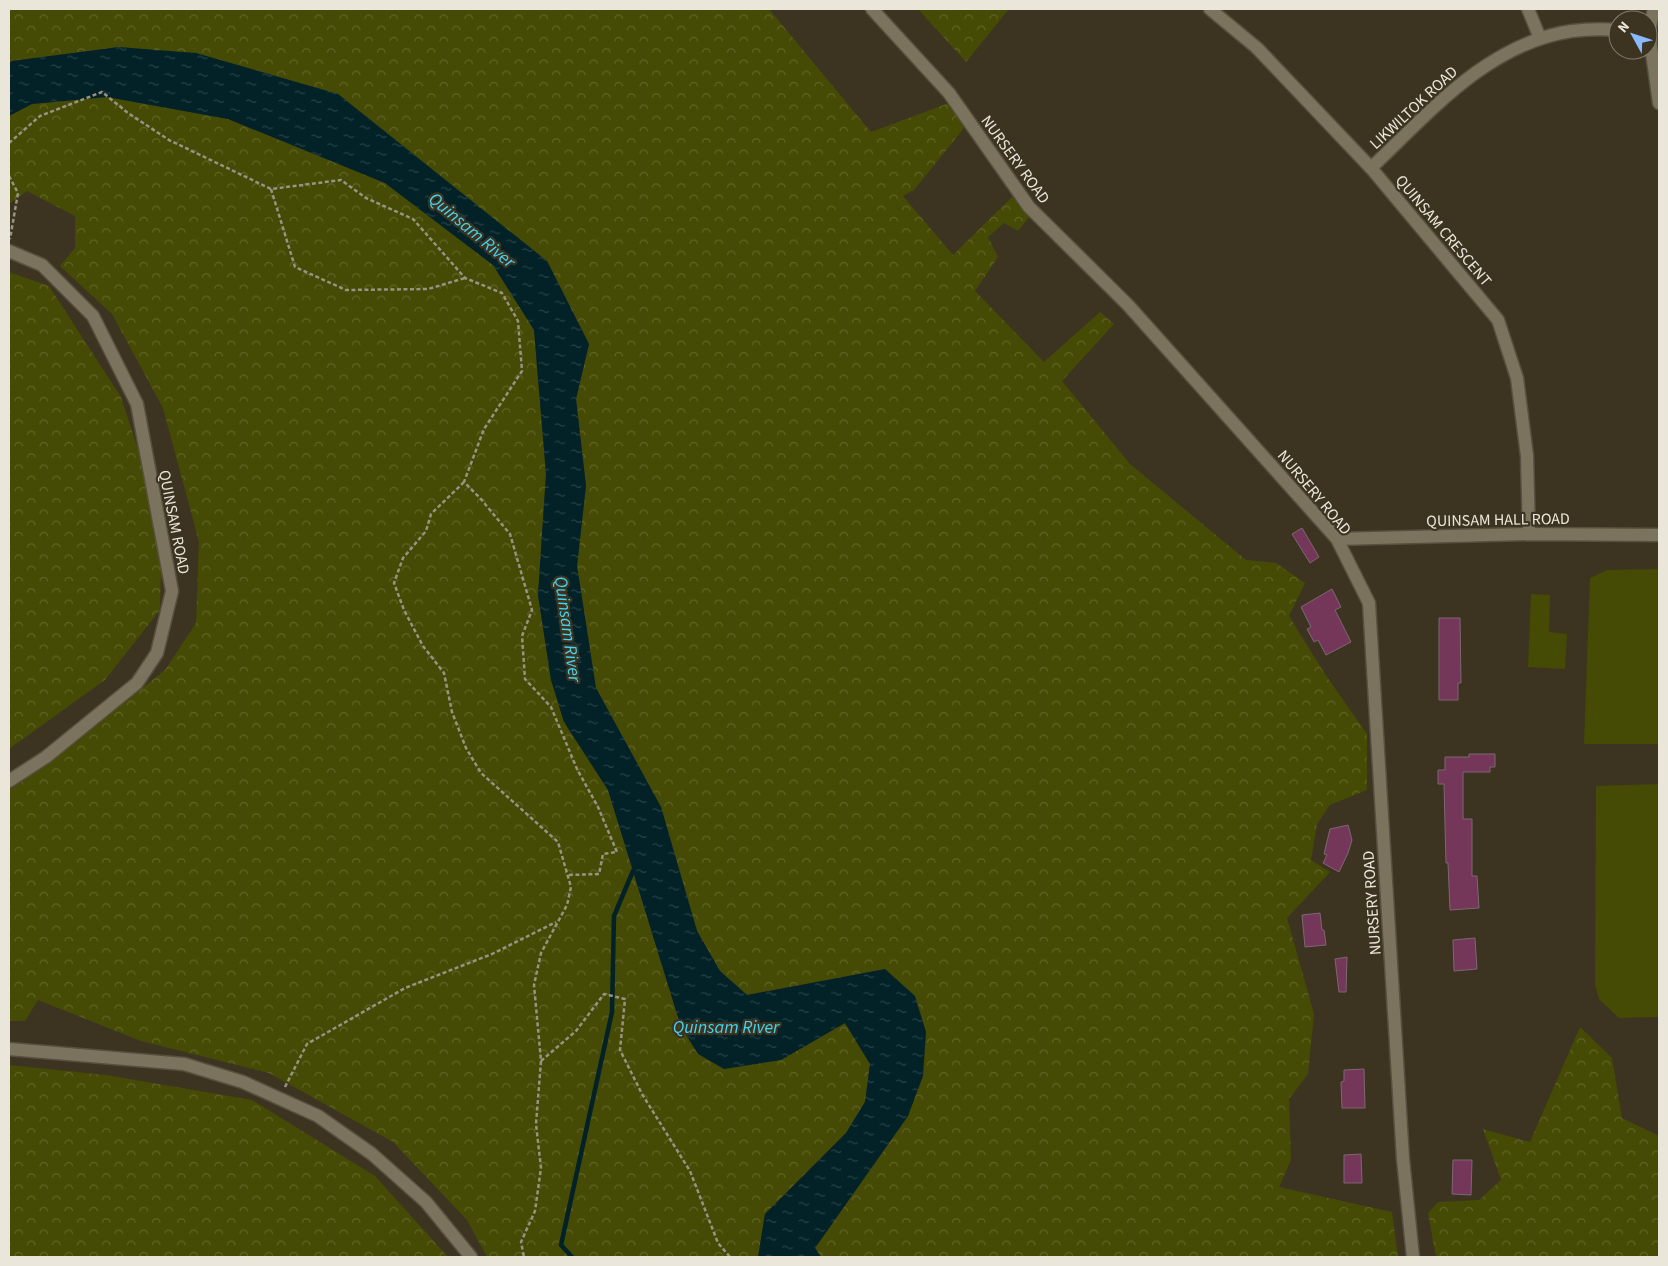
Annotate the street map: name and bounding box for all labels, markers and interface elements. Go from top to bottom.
north arrow [1608,10,1658,60]
text: N [1613,17,1634,37]
street label: LIKWILTOK ROAD [1365,61,1463,154]
street label: NURSERY ROAD [976,111,1055,208]
street label: QUINSAM CRESCENT [1390,170,1497,291]
water label: Quinsam River [423,187,521,275]
street label: NURSERY ROAD [1272,446,1356,540]
street label: QUINSAM ROAD [153,468,195,576]
street label: QUINSAM HALL ROAD [1426,508,1570,532]
water label: Quinsam River [548,575,587,684]
street label: NURSERY ROAD [1357,850,1387,956]
water label: Quinsam River [673,1015,780,1040]

